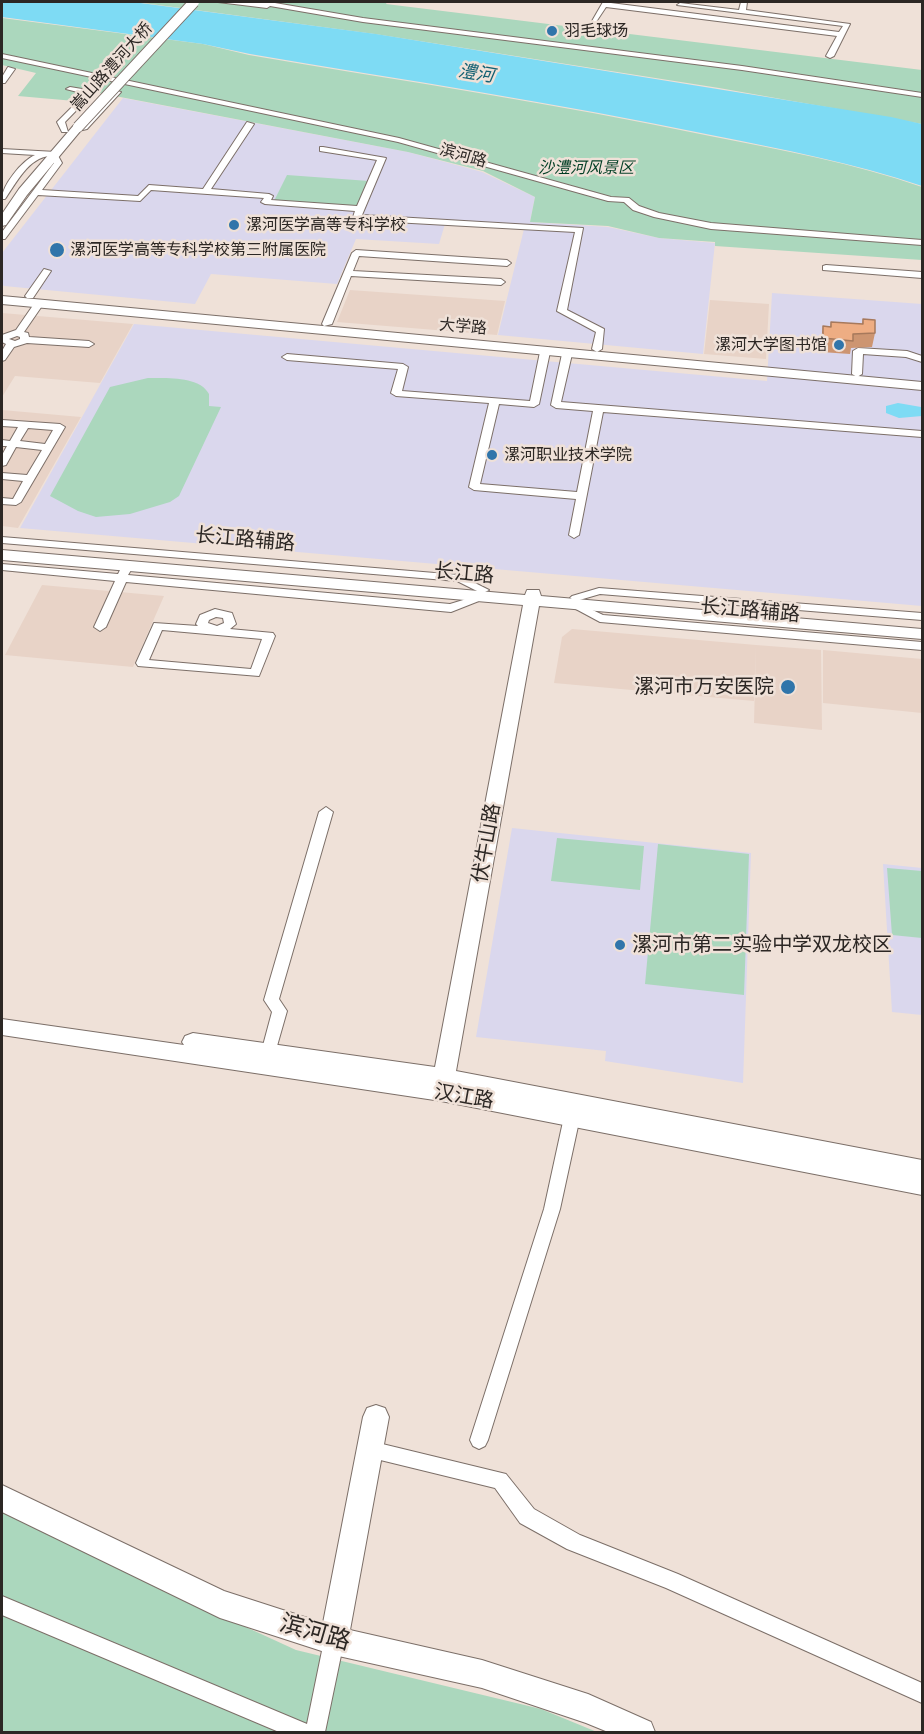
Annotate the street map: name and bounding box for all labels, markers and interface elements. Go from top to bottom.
street label: 嵩山路澧河大桥 [67,19,157,115]
place label: 羽毛球场 [564,21,628,41]
marker: 羽毛球场 [545,24,559,38]
water label: 澧河 [457,61,495,87]
street label: 滨河路 [437,140,489,172]
park label: 沙澧河风景区 [538,158,634,178]
place label: 漯河医学高等专科学校 [246,215,406,235]
marker: 漯河医学高等专科学校 [227,218,241,232]
place label: 漯河医学高等专科学校第三附属医院 [70,240,326,260]
marker: 漯河医学高等专科学校第三附属医院 [48,241,66,259]
street label: 大学路 [438,315,488,339]
place label: 漯河大学图书馆 [715,335,827,355]
marker: 漯河大学图书馆 [832,338,846,352]
place label: 漯河职业技术学院 [504,445,632,465]
marker: 漯河职业技术学院 [485,448,499,462]
street label: 长江路辅路 [194,524,296,556]
street label: 长江路 [433,559,495,589]
street label: 长江路辅路 [699,595,801,627]
place label: 漯河市万安医院 [634,675,774,699]
marker: 漯河市万安医院 [779,678,797,696]
street label: 伏牛山路 [468,802,506,884]
place label: 漯河市第二实验中学双龙校区 [632,933,892,957]
marker: 漯河市第二实验中学双龙校区 [613,938,627,952]
street label: 汉江路 [432,1080,496,1114]
street label: 滨河路 [276,1609,354,1657]

